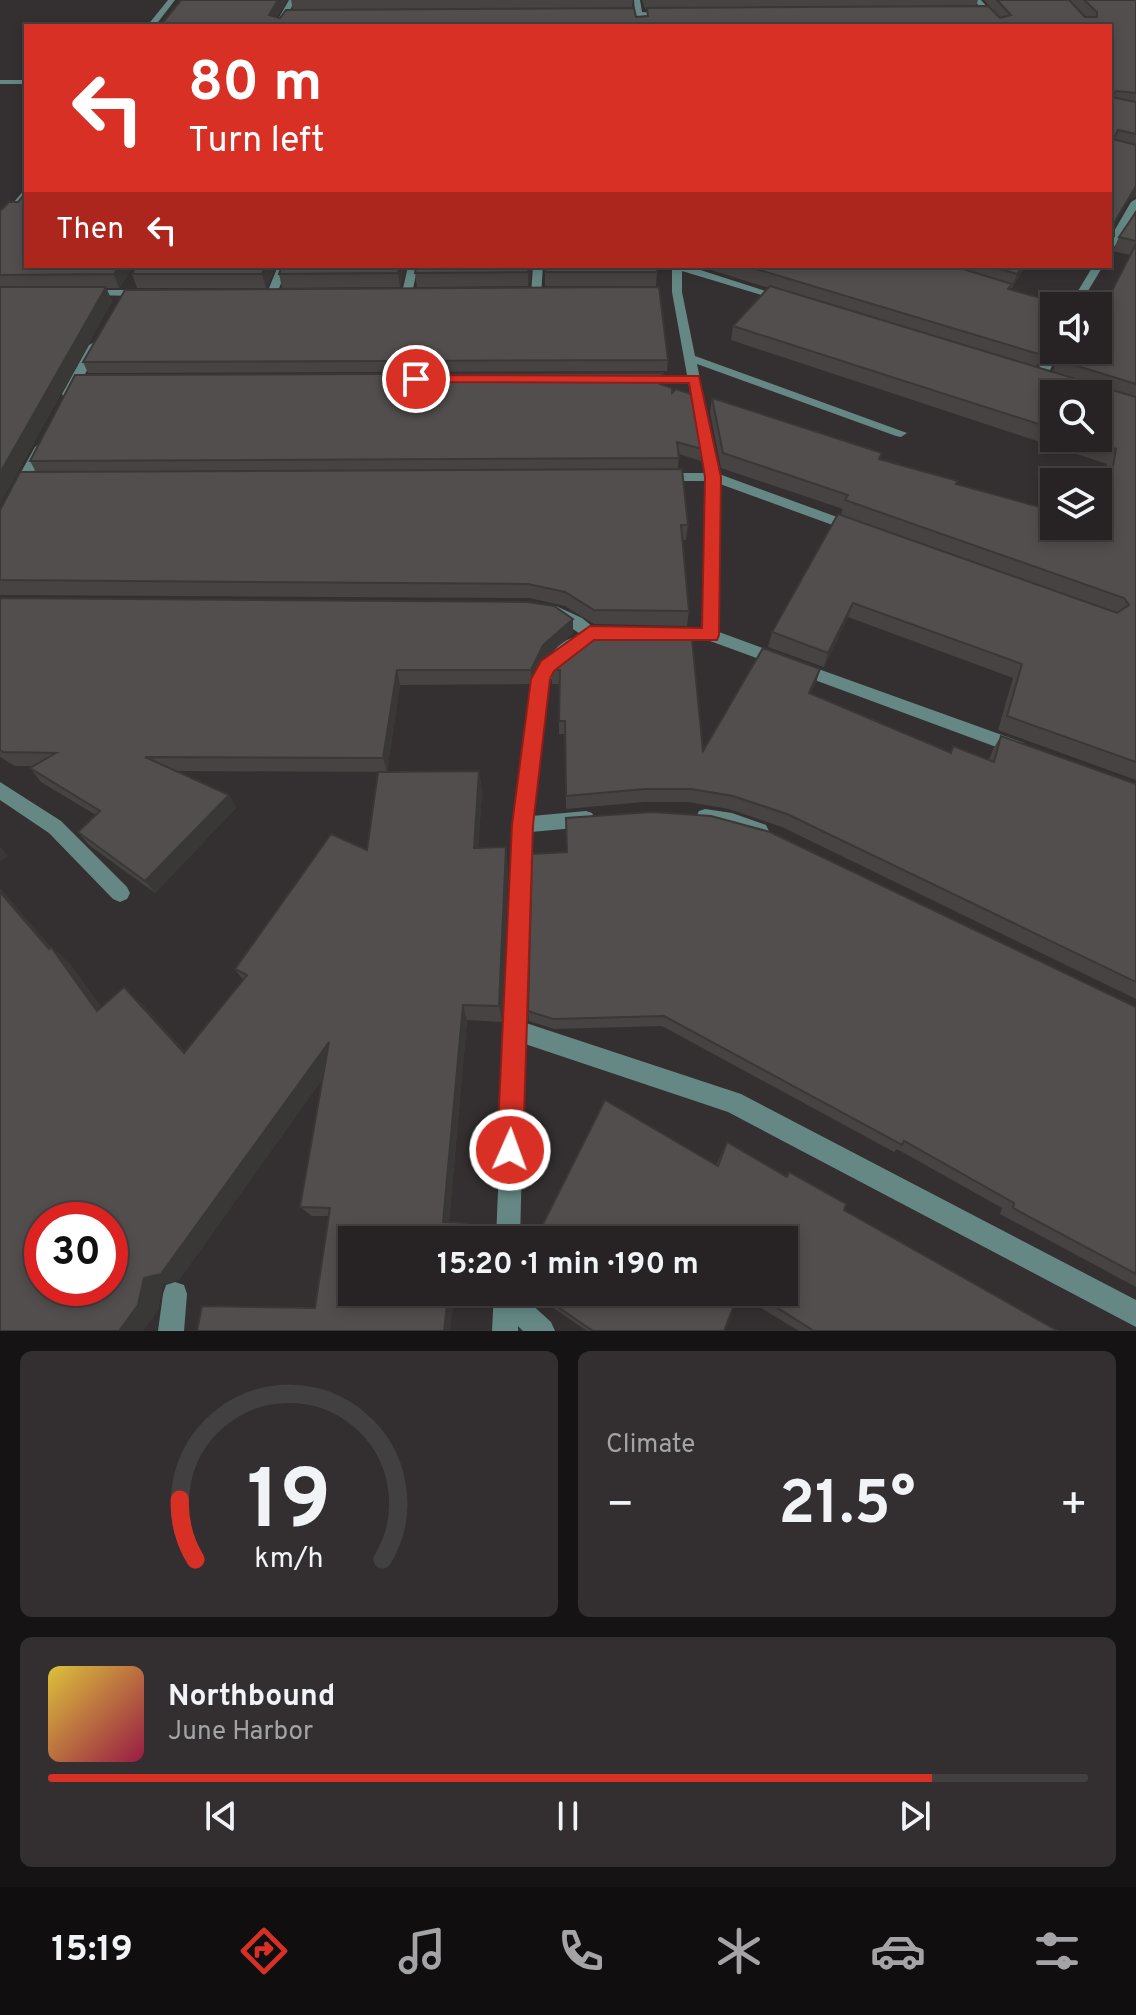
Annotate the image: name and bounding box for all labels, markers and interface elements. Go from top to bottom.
text: 80 m [188,50,322,120]
icon: left [56,56,160,160]
text: Turn left [188,119,325,165]
icon: left [140,208,184,252]
text: Then [56,212,124,249]
map controls [1040,292,1112,540]
button: sound [1040,292,1112,364]
pin [382,345,450,413]
icon: arrive [394,357,438,401]
button: search [1040,380,1112,452]
button: layers [1040,468,1112,540]
position arrow [468,1108,552,1192]
speed limit sign: 30 [24,1202,128,1306]
text: 15:20 · 1 min · 190 m [437,1247,699,1284]
text: Climate [606,1429,695,1462]
text: 19 [247,1453,331,1558]
text: 21.5° [778,1469,916,1545]
text: − [606,1479,634,1535]
text: + [1060,1479,1088,1535]
text: km/h [254,1542,324,1578]
text: Northbound [168,1679,335,1716]
text: June Harbor [168,1716,313,1749]
icon: previous [199,1794,243,1838]
icon: pause [546,1794,590,1838]
icon: next [893,1794,937,1838]
icon: directions [236,1923,292,1979]
icon: music [394,1923,450,1979]
icon: phone [553,1923,609,1979]
icon: climate [711,1923,767,1979]
icon: car [870,1923,926,1979]
icon: filters [1029,1923,1085,1979]
text: 15:19 [51,1928,133,1974]

